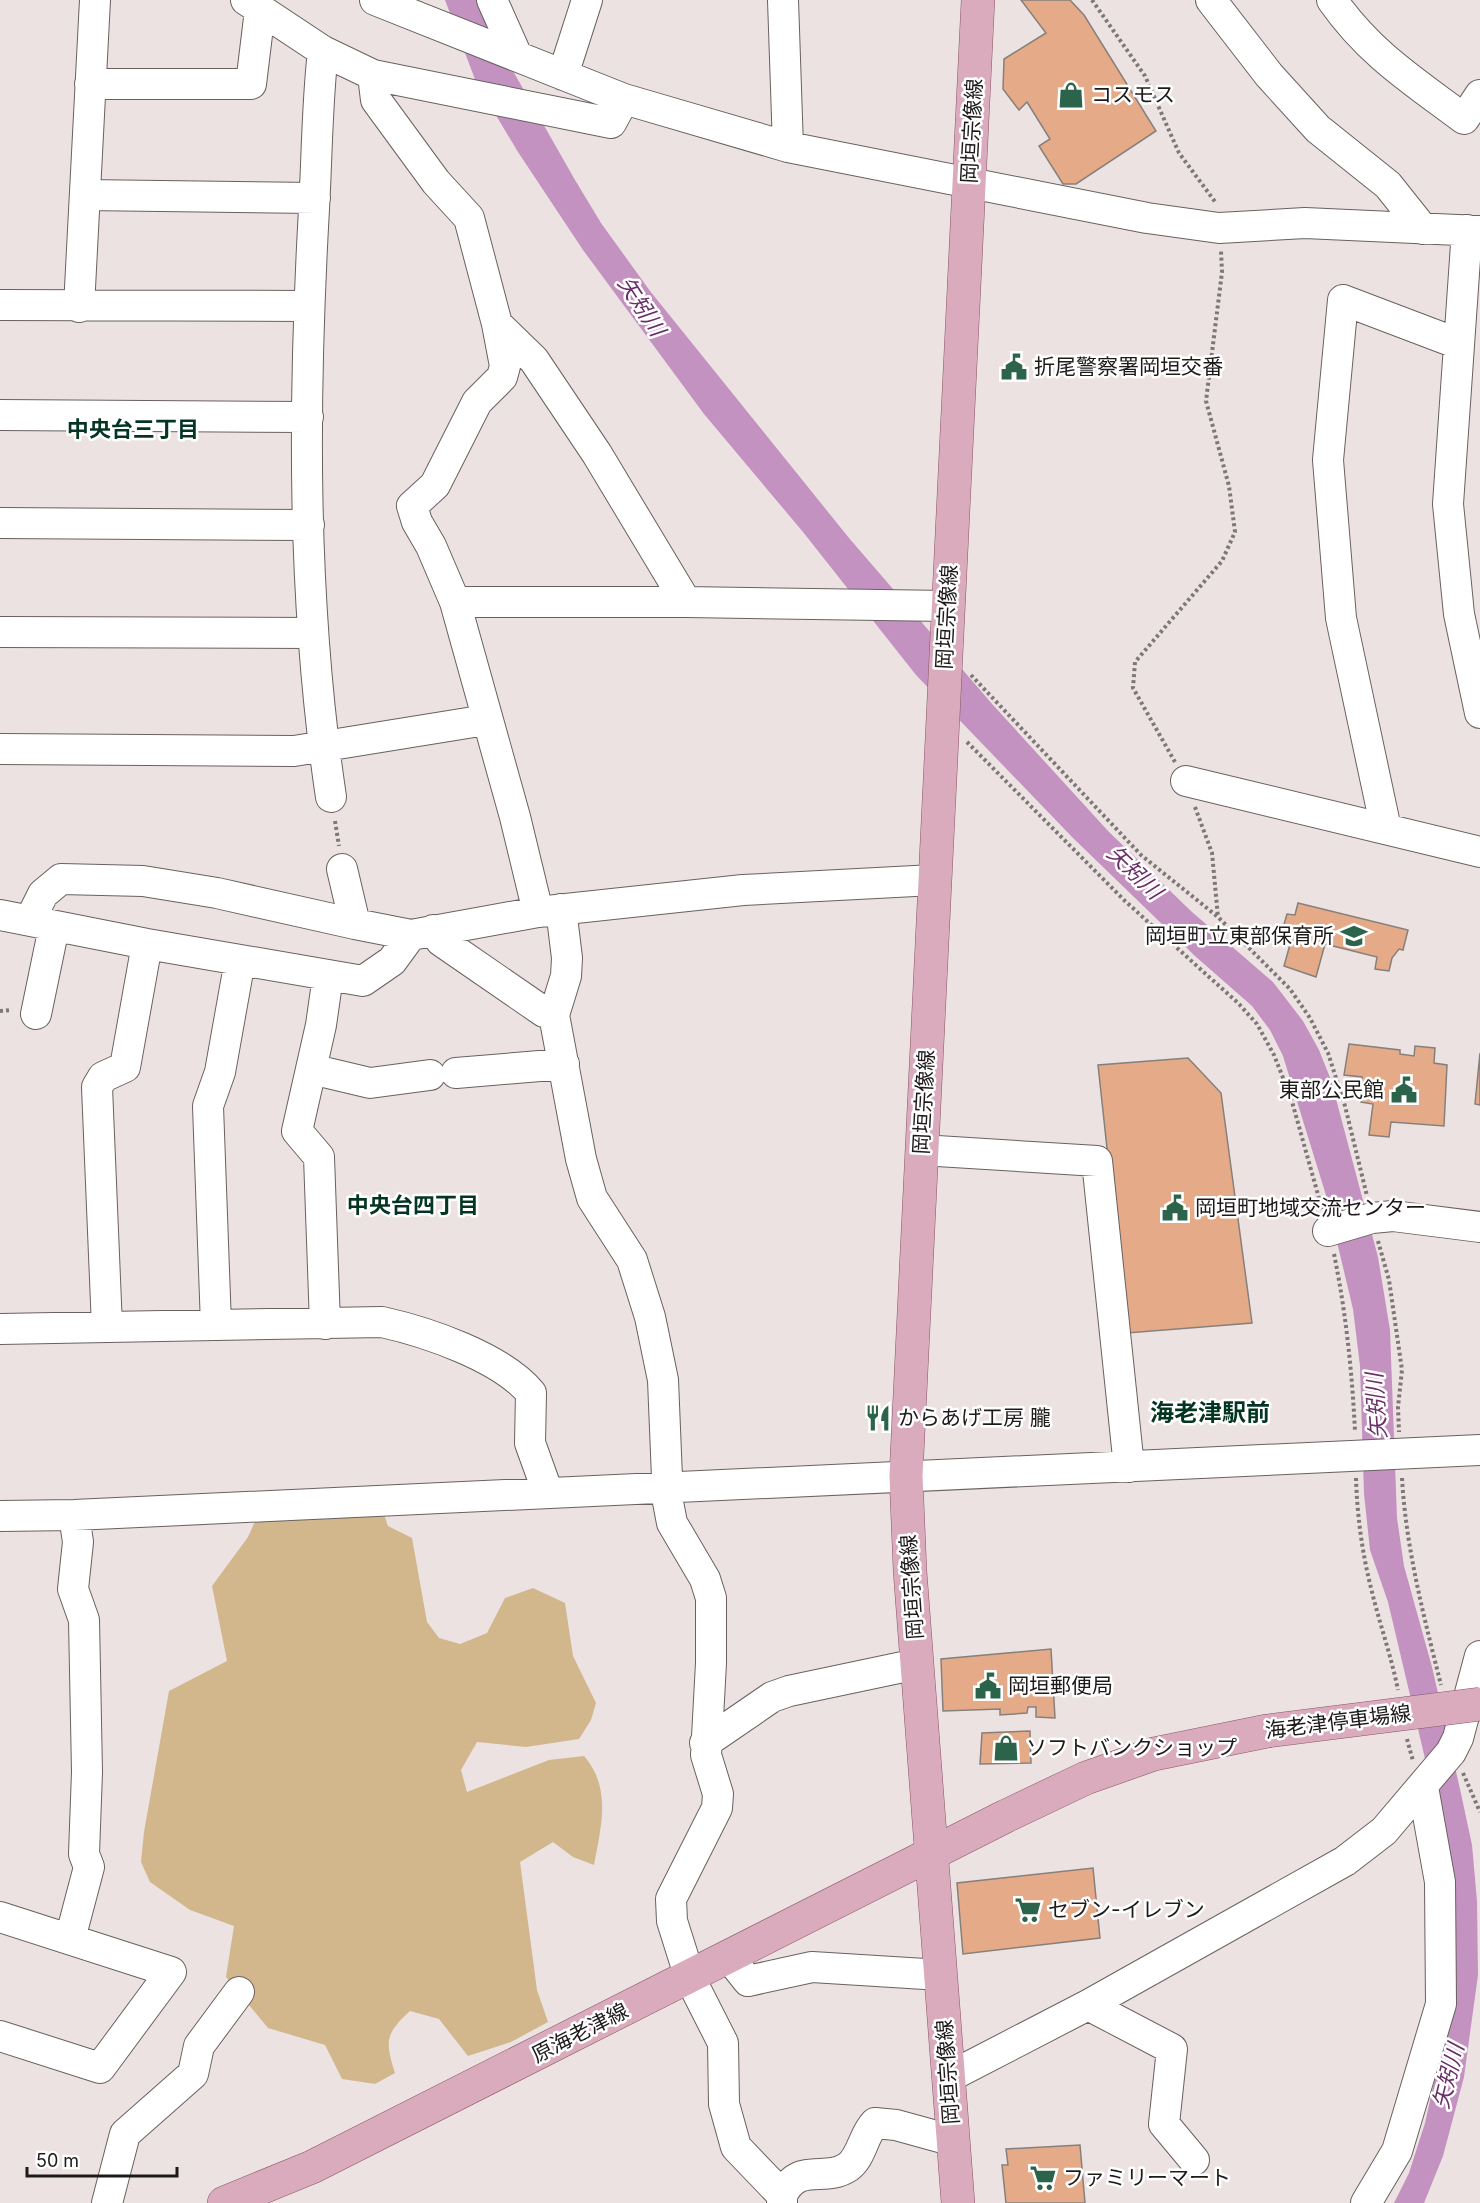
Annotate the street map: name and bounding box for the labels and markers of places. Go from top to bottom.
shop icon: コスモス [1056,80,1086,110]
place label: コスモス [1091,82,1175,107]
public building icon: 折尾警察署岡垣交番 [999,352,1029,382]
place label: 折尾警察署岡垣交番 [1034,354,1223,379]
school or university icon: 岡垣町立東部保育所 [1339,921,1369,951]
place label: 岡垣町立東部保育所 [1145,923,1334,948]
public building icon: 東部公民館 [1389,1075,1419,1105]
place label: 東部公民館 [1279,1077,1384,1102]
public building icon: 岡垣町地域交流センター [1160,1193,1190,1223]
place label: 岡垣町地域交流センター [1195,1195,1426,1220]
restaurant icon: からあげ工房 朧 [863,1403,893,1433]
place label: からあげ工房 朧 [898,1405,1051,1430]
public building icon: 岡垣郵便局 [973,1671,1003,1701]
place label: 岡垣郵便局 [1008,1673,1113,1698]
shop icon: ソフトバンクショップ [991,1733,1021,1763]
place label: ソフトバンクショップ [1026,1735,1237,1760]
supermarket icon: セブン-イレブン [1013,1895,1043,1925]
place label: セブン-イレブン [1048,1897,1205,1922]
supermarket icon: ファミリーマート [1028,2163,1058,2193]
place label: ファミリーマート [1063,2165,1231,2190]

